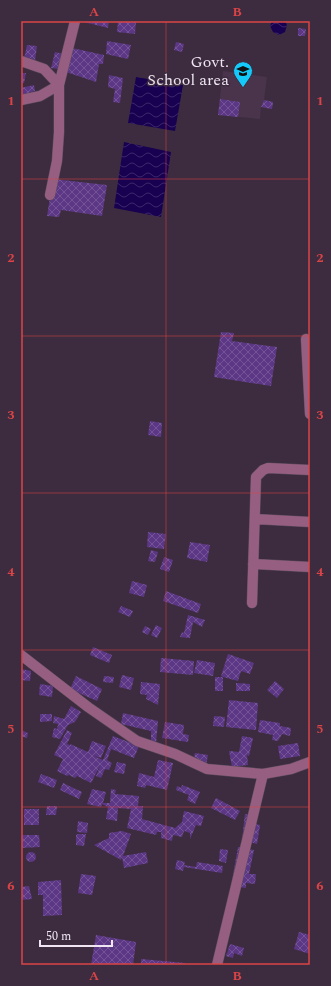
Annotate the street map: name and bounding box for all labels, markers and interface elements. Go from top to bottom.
text: A [89,2,99,22]
text: B [232,2,242,22]
place label: Govt. School area [147,50,229,92]
school or university icon: Govt. School area [232,60,254,88]
text: 1 [7,91,15,111]
text: 1 [316,91,324,111]
text: 2 [7,248,15,268]
text: 2 [316,248,324,268]
text: 3 [7,405,15,425]
text: 3 [316,405,324,425]
text: 4 [7,562,15,582]
text: 4 [316,562,324,582]
text: 5 [7,719,15,739]
text: 5 [316,719,324,739]
text: 6 [7,876,15,896]
text: 6 [316,876,324,896]
scale bar [40,922,112,948]
text: 50 m [46,927,71,946]
text: A [89,966,99,986]
text: B [232,966,242,986]

